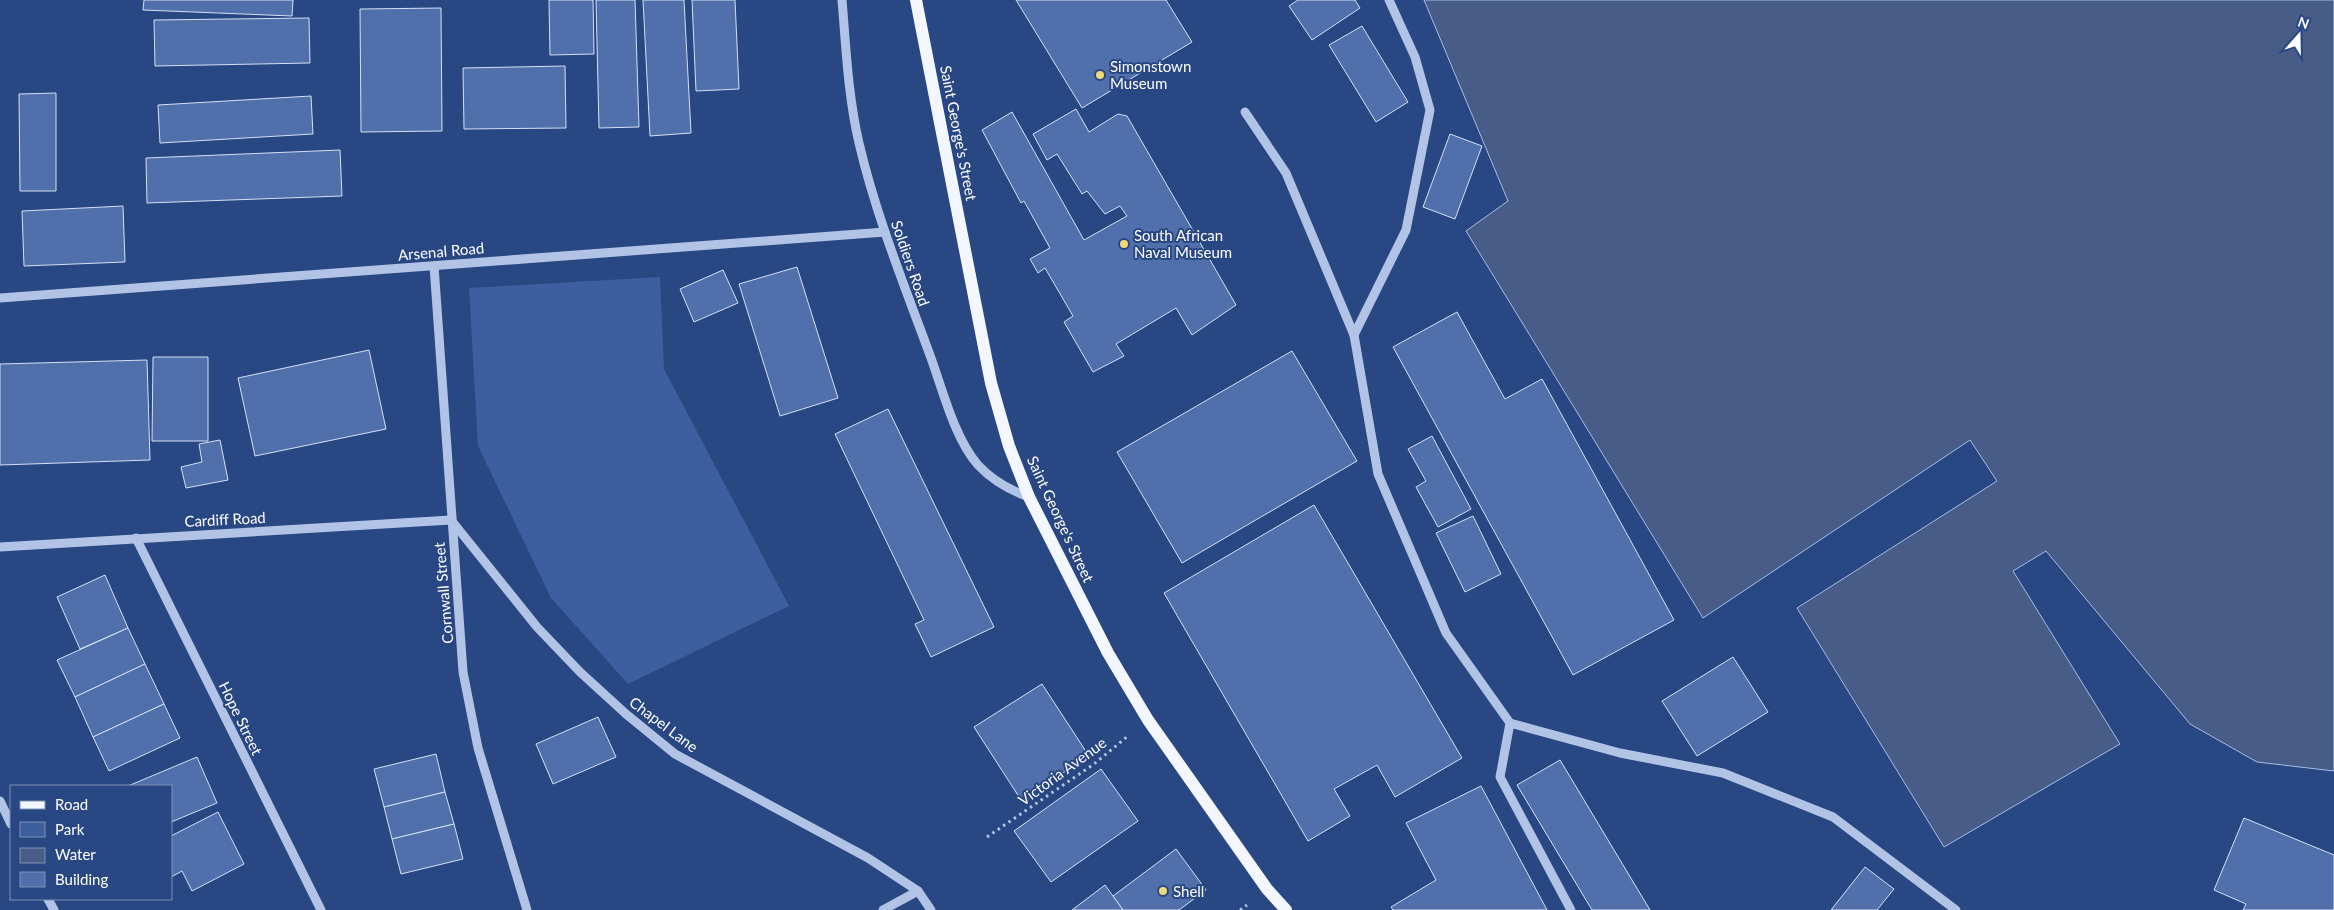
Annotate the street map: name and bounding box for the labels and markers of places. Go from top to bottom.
place label: Simonstown Museum [1110,57,1191,92]
marker: Simonstown Museum [1094,69,1106,81]
place label: South African Naval Museum [1134,226,1232,261]
marker: South African Naval Museum [1118,238,1130,250]
place label: Shell [1173,882,1204,900]
marker: Shell [1157,885,1169,897]

